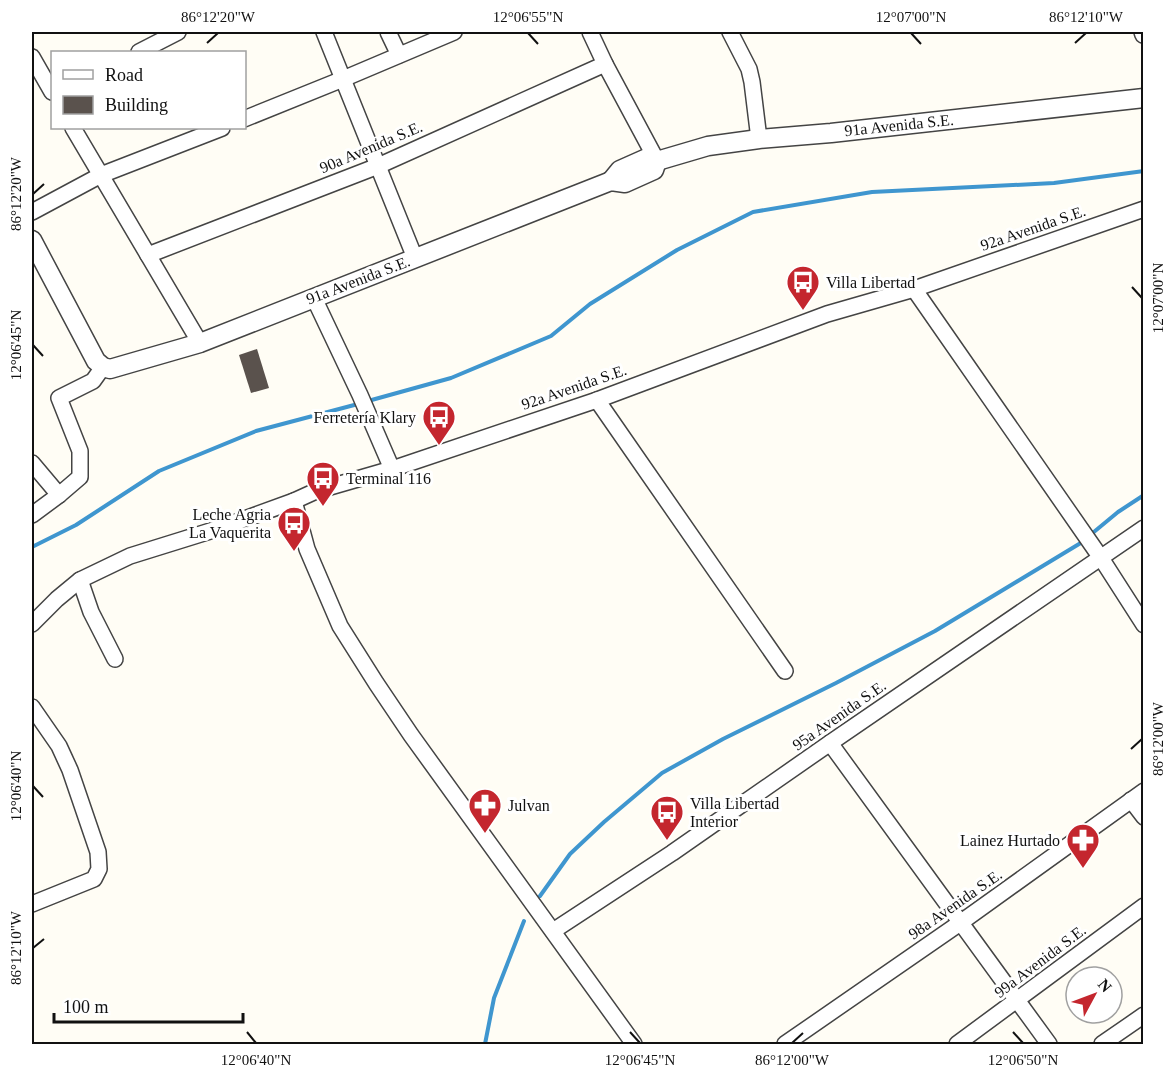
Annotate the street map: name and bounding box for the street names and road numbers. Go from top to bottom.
street label: 91a Avenida S.E. [843,111,955,139]
street label: 90a Avenida S.E. [317,118,425,176]
street label: 92a Avenida S.E. [978,202,1088,254]
street label: 91a Avenida S.E. [304,252,412,308]
street label: 92a Avenida S.E. [519,361,629,413]
street label: 95a Avenida S.E. [789,677,889,753]
street label: 98a Avenida S.E. [905,866,1005,942]
street label: 99a Avenida S.E. [991,921,1089,1001]

